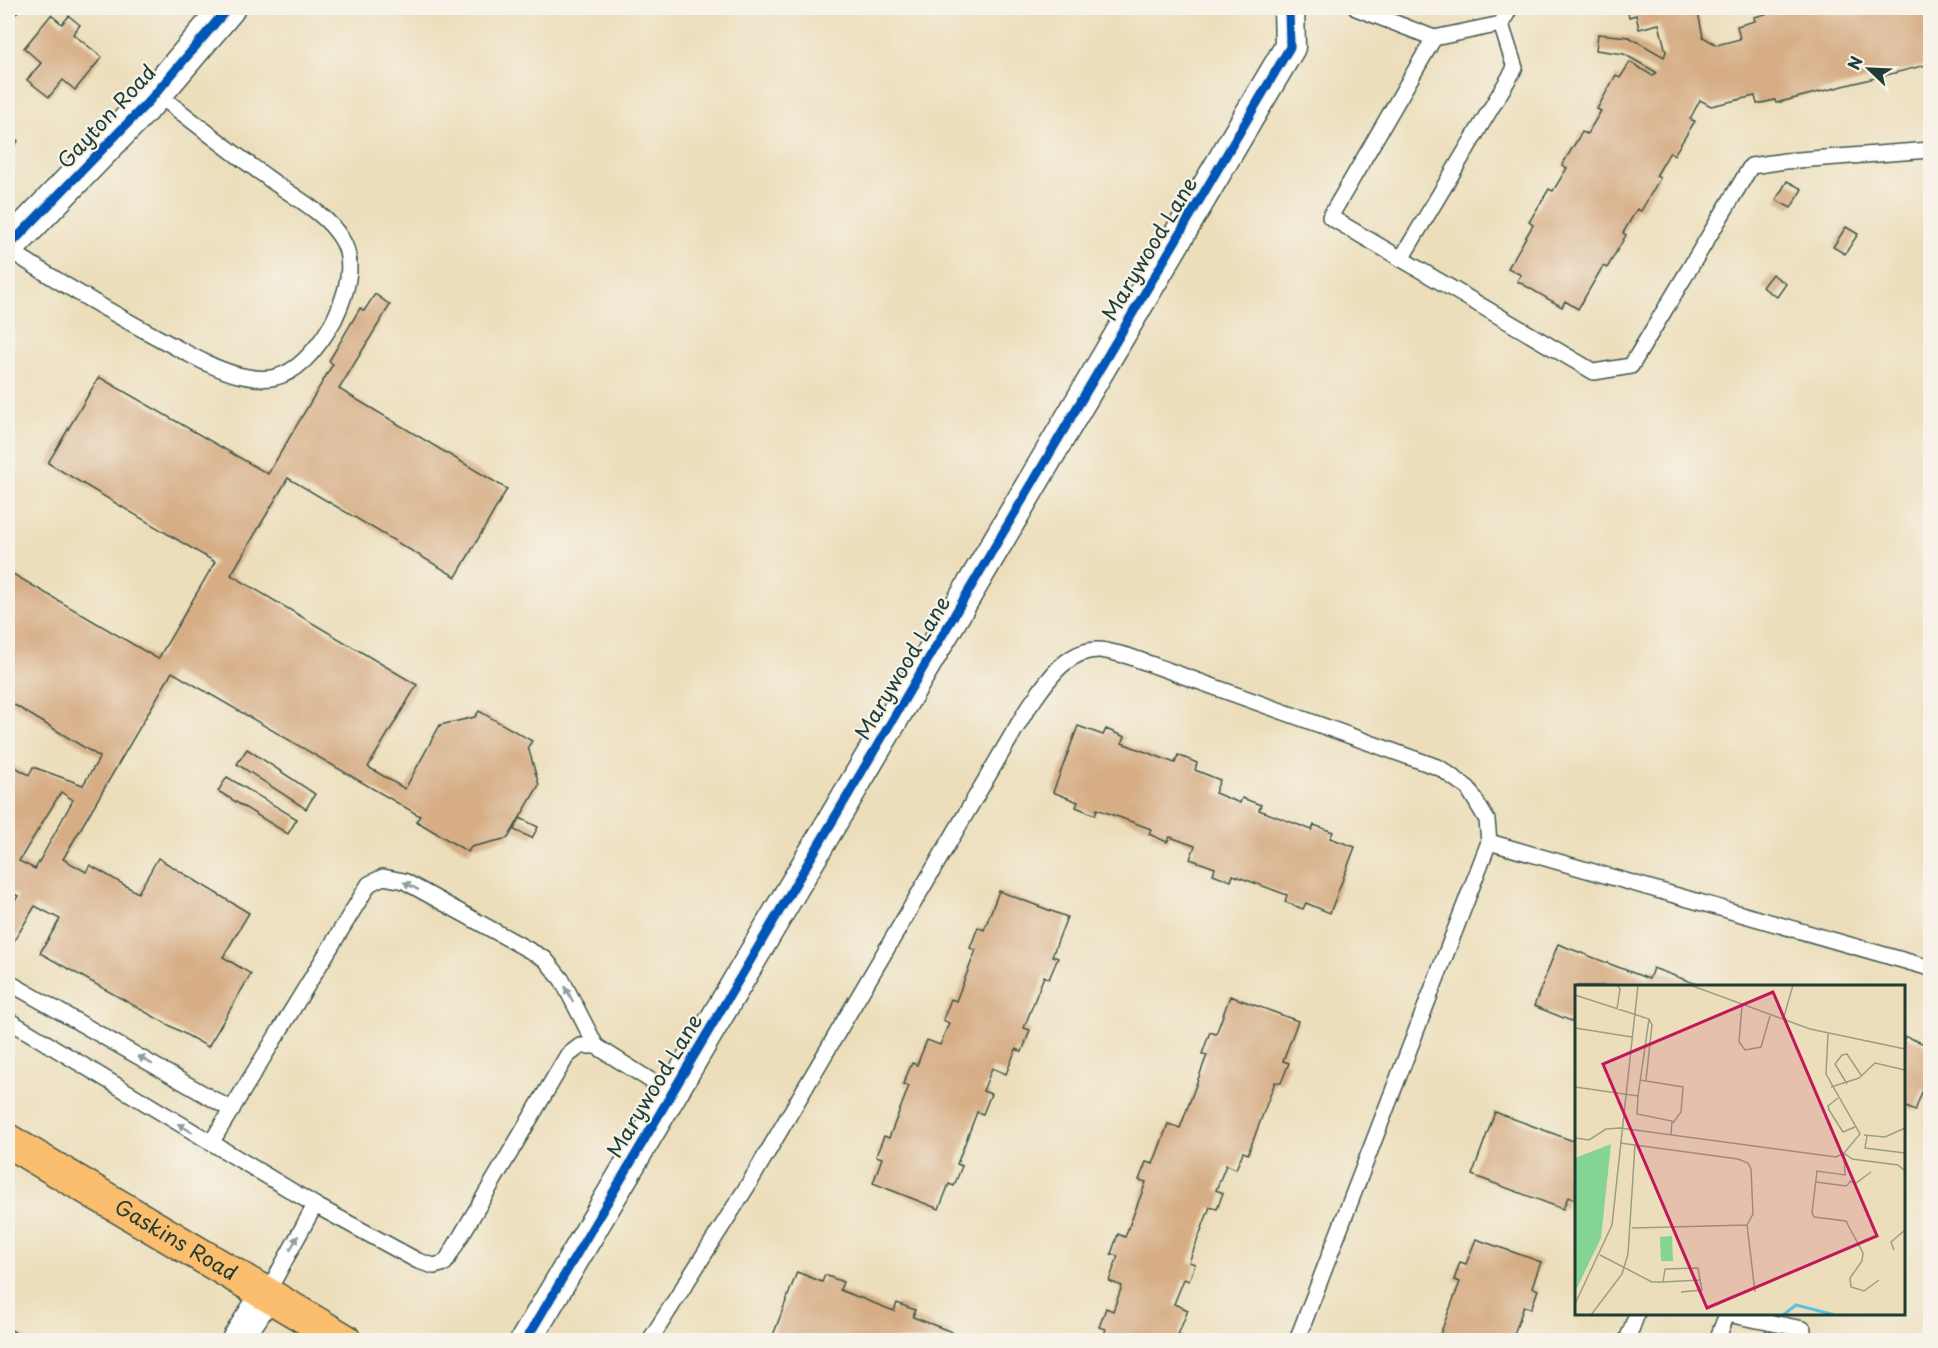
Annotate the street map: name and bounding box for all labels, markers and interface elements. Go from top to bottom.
north arrow [1839,39,1899,99]
text: N [1841,52,1868,73]
street label: Gayton Road [49,56,162,175]
street label: Marywood Lane [1093,170,1204,326]
street label: Marywood Lane [846,589,957,745]
one-way arrow [403,881,420,890]
one-way arrow [564,985,574,1002]
inset map [1575,985,1905,1315]
street label: Marywood Lane [598,1007,709,1163]
one-way arrow [136,1055,153,1065]
one-way arrow [177,1122,193,1133]
street label: Gaskins Road [109,1190,244,1288]
one-way arrow [289,1234,299,1251]

